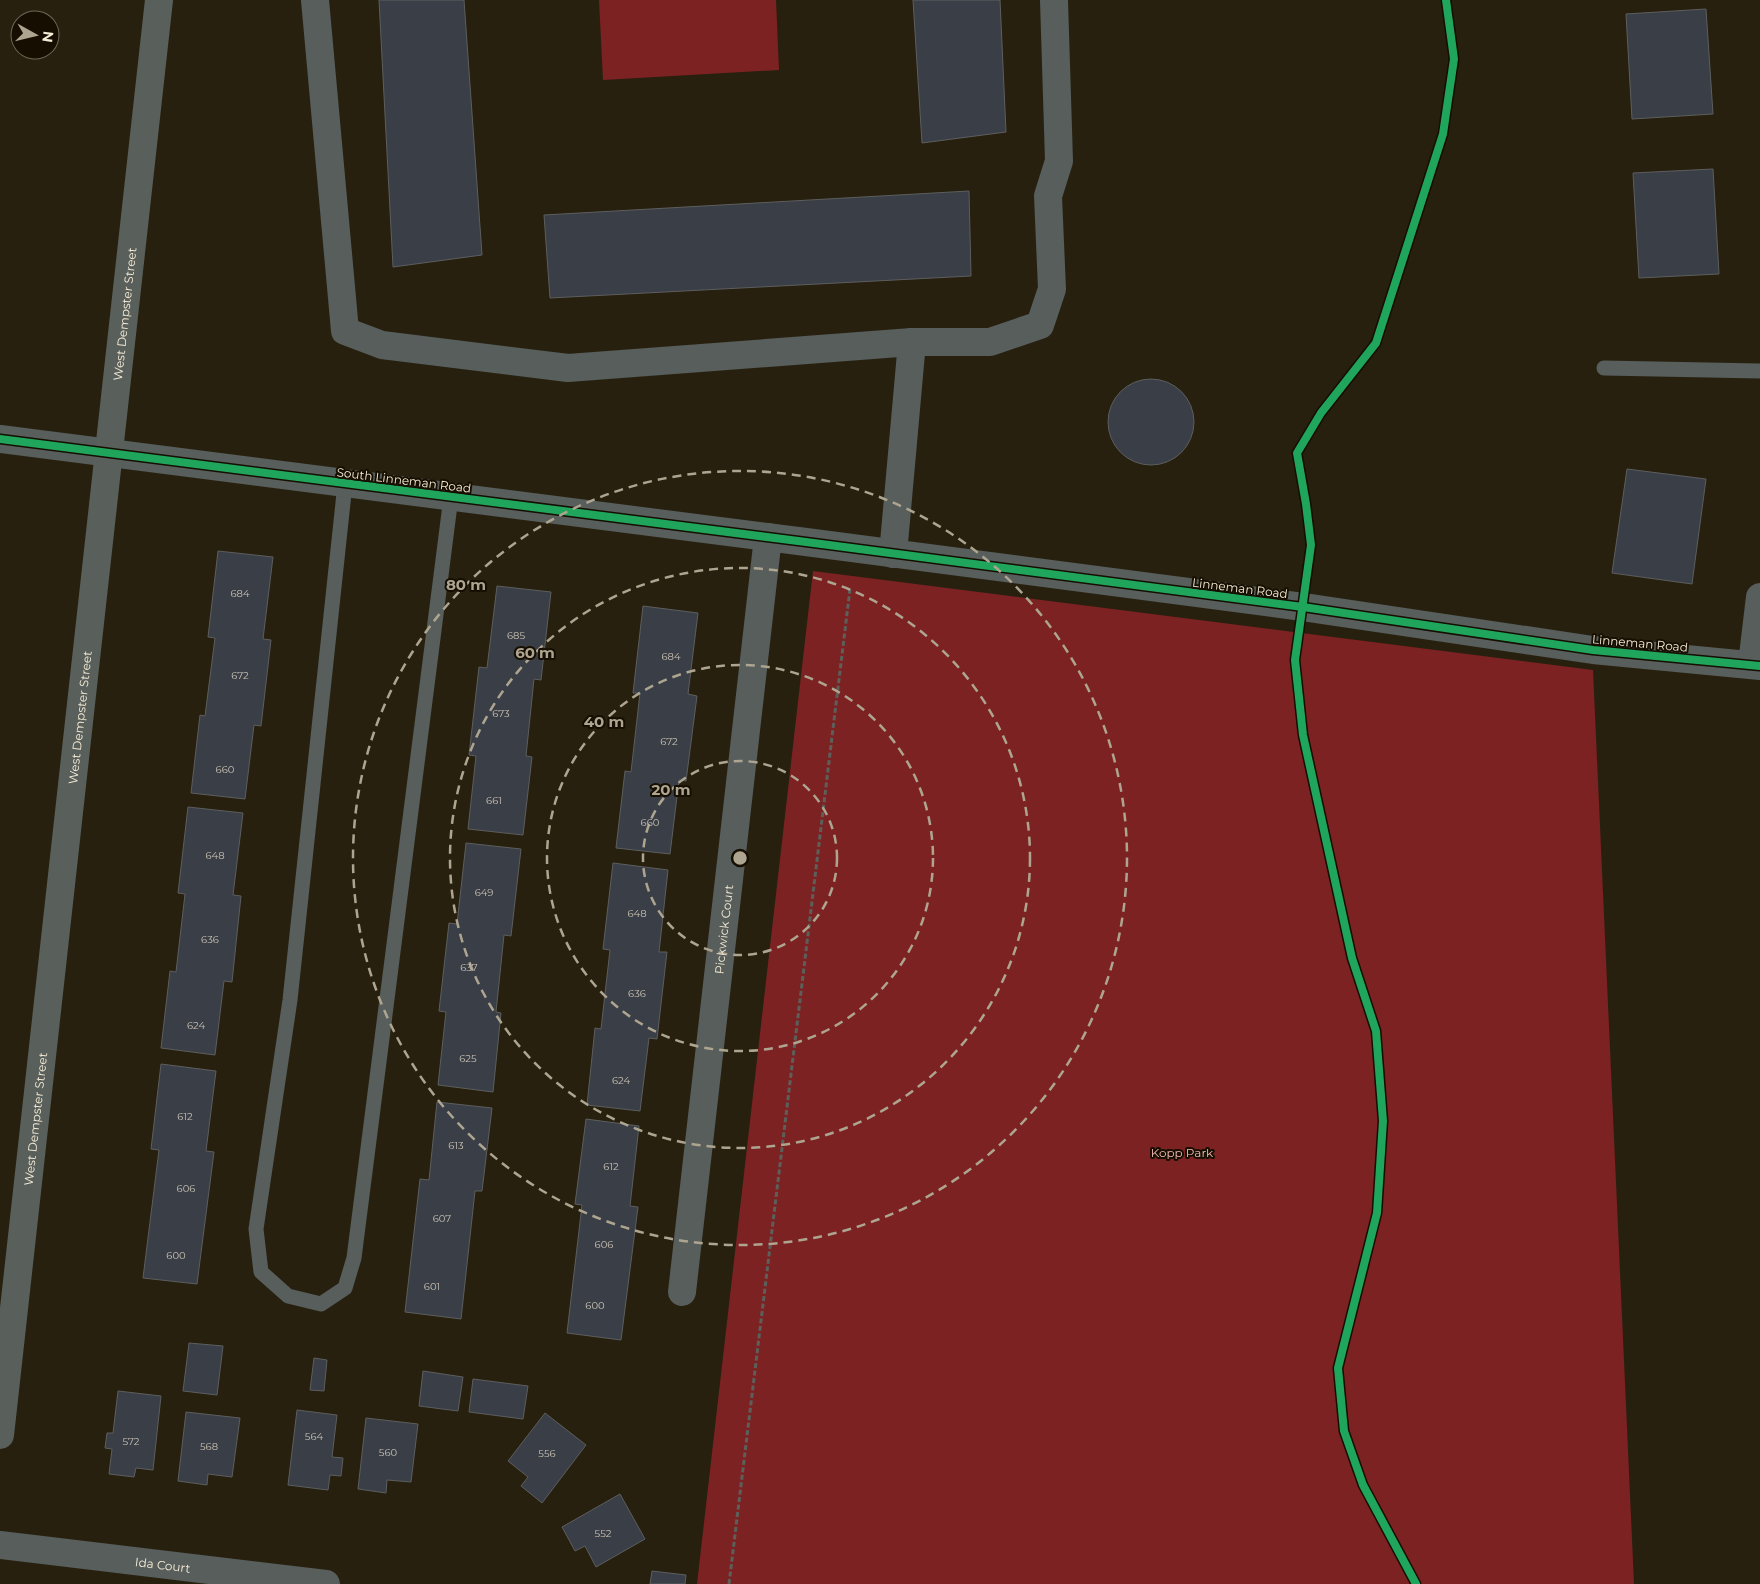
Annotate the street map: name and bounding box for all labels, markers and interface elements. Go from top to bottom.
north arrow [10,10,60,60]
text: N [38,30,58,44]
street label: West Dempster Street [109,246,139,381]
street label: South Linneman Road [336,464,472,496]
text: 80 m [446,575,486,594]
street label: Linneman Road [1191,575,1289,601]
house number: 684 [230,587,250,600]
house number: 685 [507,629,525,642]
street label: Linneman Road [1591,631,1689,655]
text: 60 m [515,643,555,662]
street label: West Dempster Street [65,650,94,785]
house number: 684 [661,650,681,663]
house number: 672 [231,669,249,682]
house number: 673 [492,707,510,720]
text: 40 m [584,712,624,731]
house number: 672 [660,735,678,748]
house number: 660 [216,763,235,776]
text: 20 m [651,780,691,799]
house number: 661 [486,794,502,807]
house number: 660 [641,816,660,829]
house number: 648 [205,849,225,862]
centre of rings [731,849,749,867]
street label: Pickwick Court [711,884,736,975]
house number: 649 [475,886,493,899]
house number: 648 [627,907,647,920]
house number: 636 [201,933,219,946]
house number: 637 [460,961,478,974]
house number: 636 [628,987,646,1000]
house number: 624 [187,1019,205,1032]
street label: West Dempster Street [20,1051,50,1186]
house number: 625 [459,1052,477,1065]
house number: 624 [612,1074,630,1087]
house number: 612 [177,1110,193,1123]
house number: 613 [448,1139,464,1152]
park label: Kopp Park [1151,1145,1214,1160]
house number: 612 [603,1160,619,1173]
house number: 606 [177,1182,195,1195]
house number: 607 [433,1212,451,1225]
house number: 606 [595,1238,613,1251]
house number: 600 [166,1249,186,1262]
house number: 601 [424,1280,440,1293]
house number: 600 [585,1299,605,1312]
house number: 564 [305,1430,324,1443]
house number: 572 [122,1435,140,1448]
house number: 568 [200,1440,218,1453]
house number: 560 [379,1446,398,1459]
house number: 556 [538,1447,556,1460]
house number: 552 [595,1527,612,1540]
street label: Ida Court [134,1554,192,1575]

